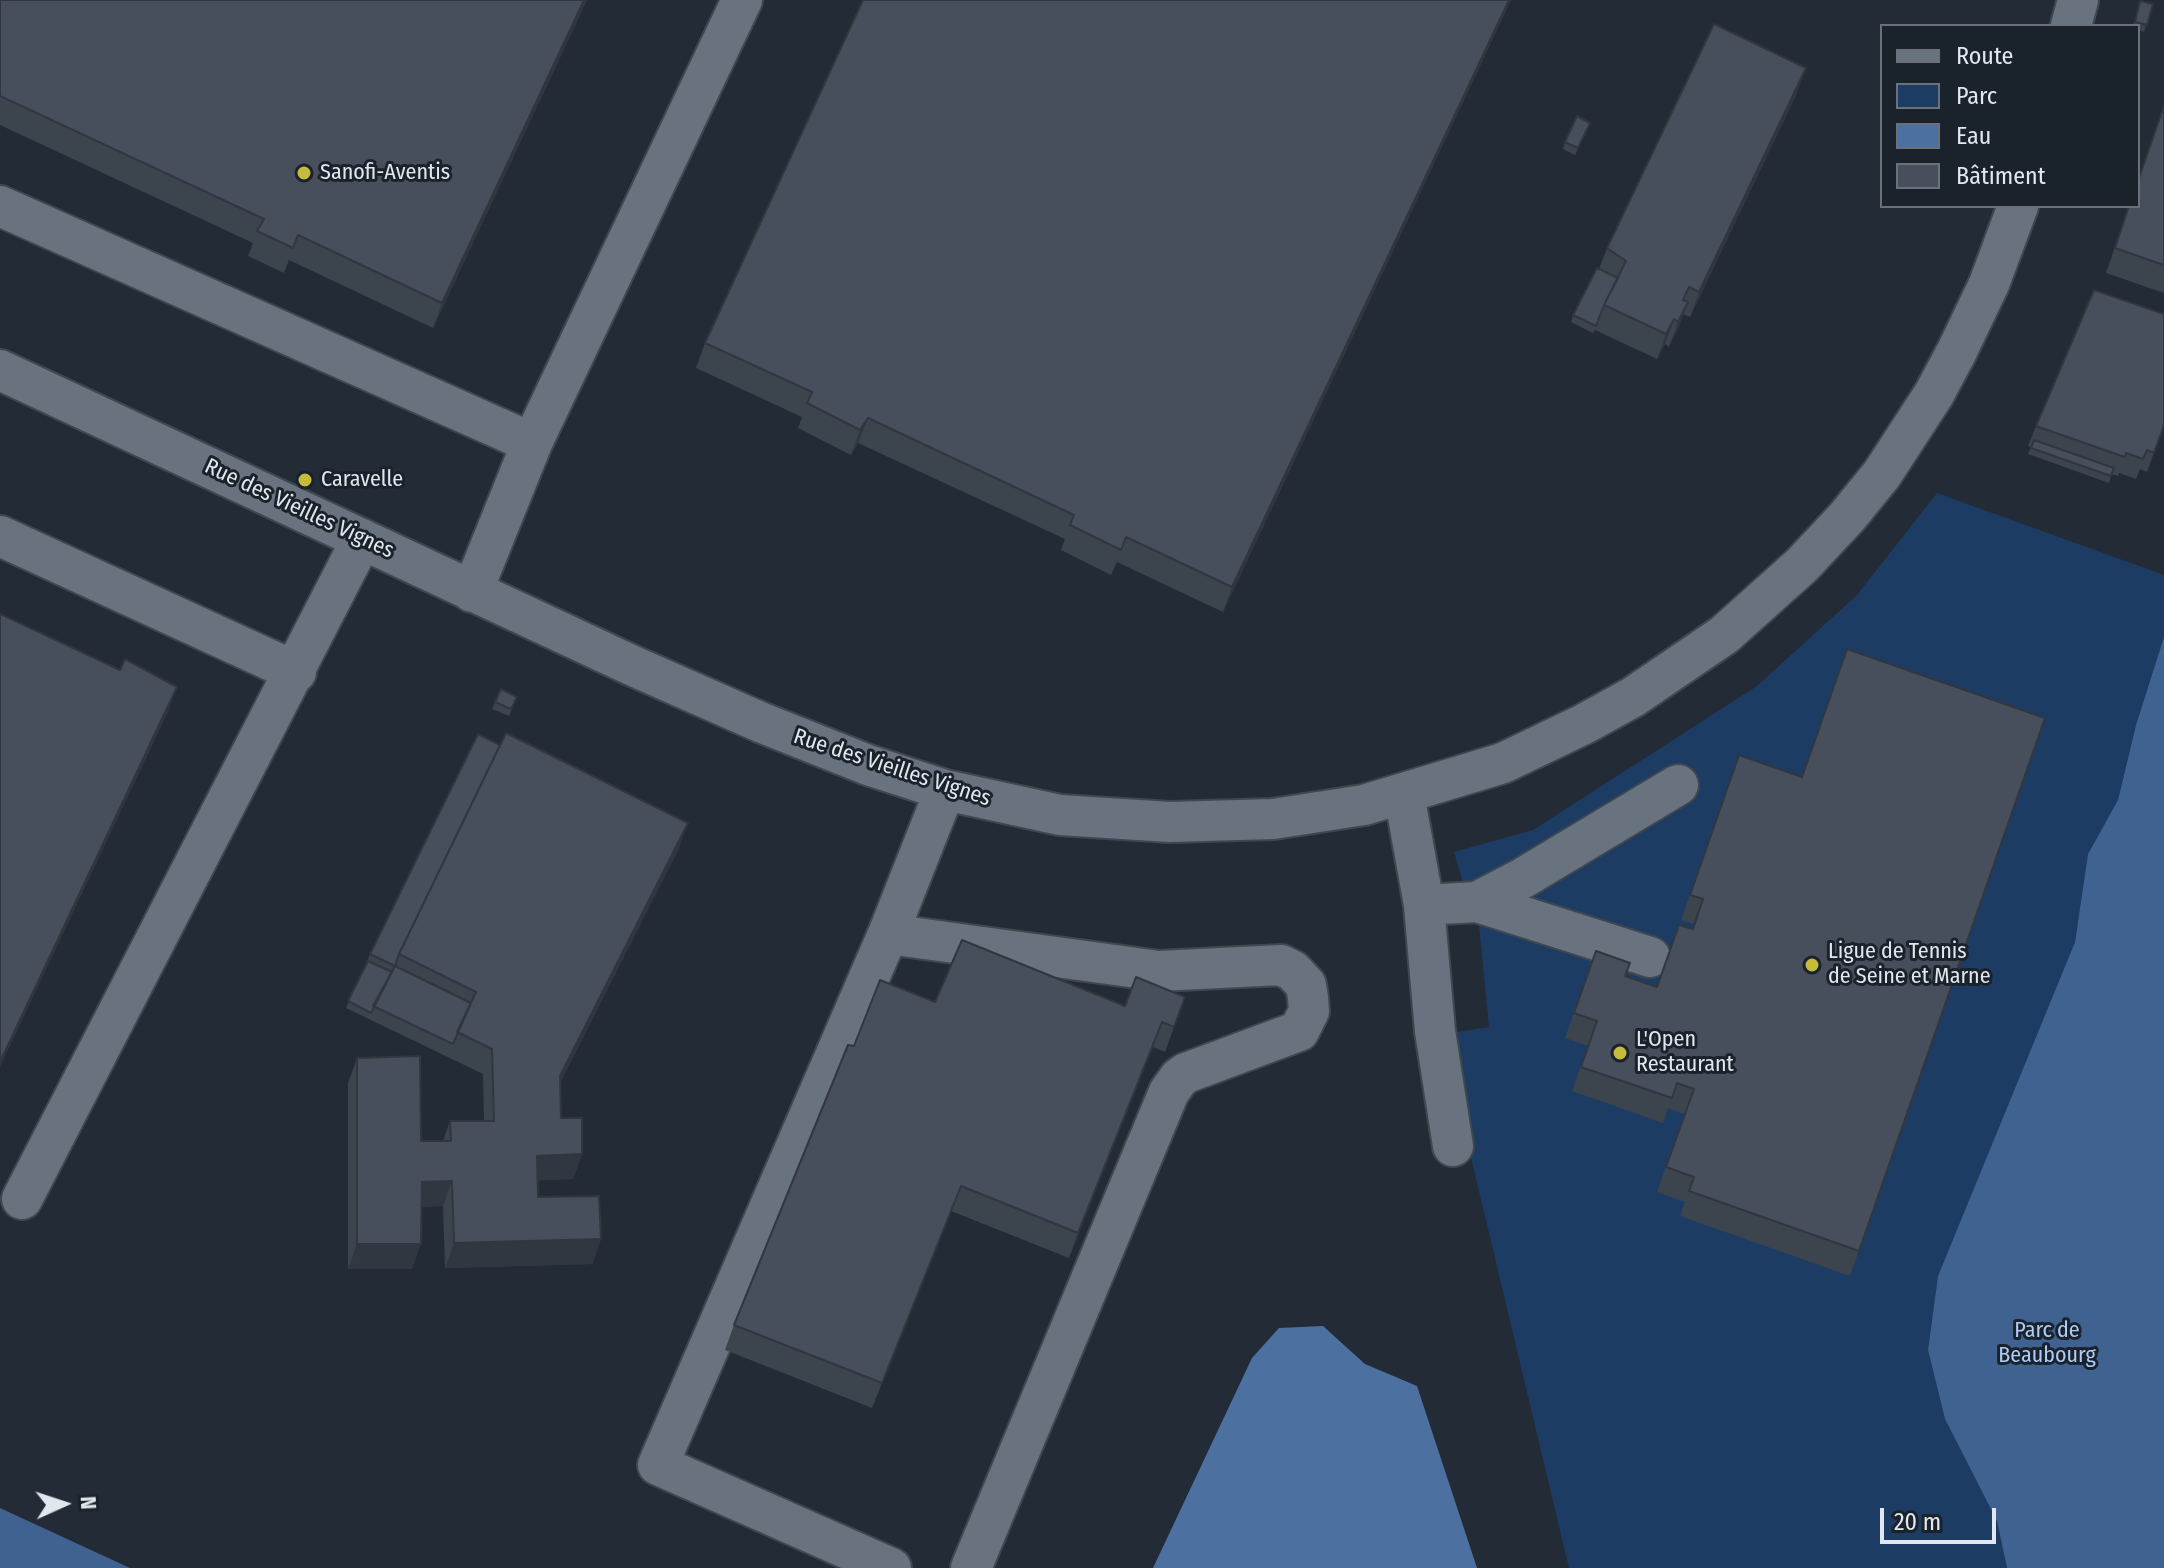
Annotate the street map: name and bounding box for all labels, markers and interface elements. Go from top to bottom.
legend [1880,24,2140,208]
text: Route [1956,42,2013,70]
text: Parc [1956,82,1997,110]
text: Eau [1956,122,1991,150]
place label: Sanofi-Aventis [320,160,450,186]
text: Bâtiment [1956,162,2046,190]
marker: Sanofi-Aventis [295,164,313,182]
street label: Rue des Vieilles Vignes [200,454,398,564]
place label: Caravelle [321,467,403,493]
marker: Caravelle [296,471,314,489]
street label: Rue des Vieilles Vignes [790,724,994,812]
place label: Ligue de Tennis de Seine et Marne [1828,939,1991,990]
marker: Ligue de Tennis de Seine et Marne [1803,956,1821,974]
place label: L'Open Restaurant [1636,1027,1734,1078]
marker: L'Open Restaurant [1611,1044,1629,1062]
park label: Parc de Beaubourg [1998,1318,2096,1370]
north arrow [24,1464,104,1544]
scale bar [1884,1492,2000,1542]
text: N [75,1495,102,1510]
text: 20 m [1894,1508,1941,1536]

